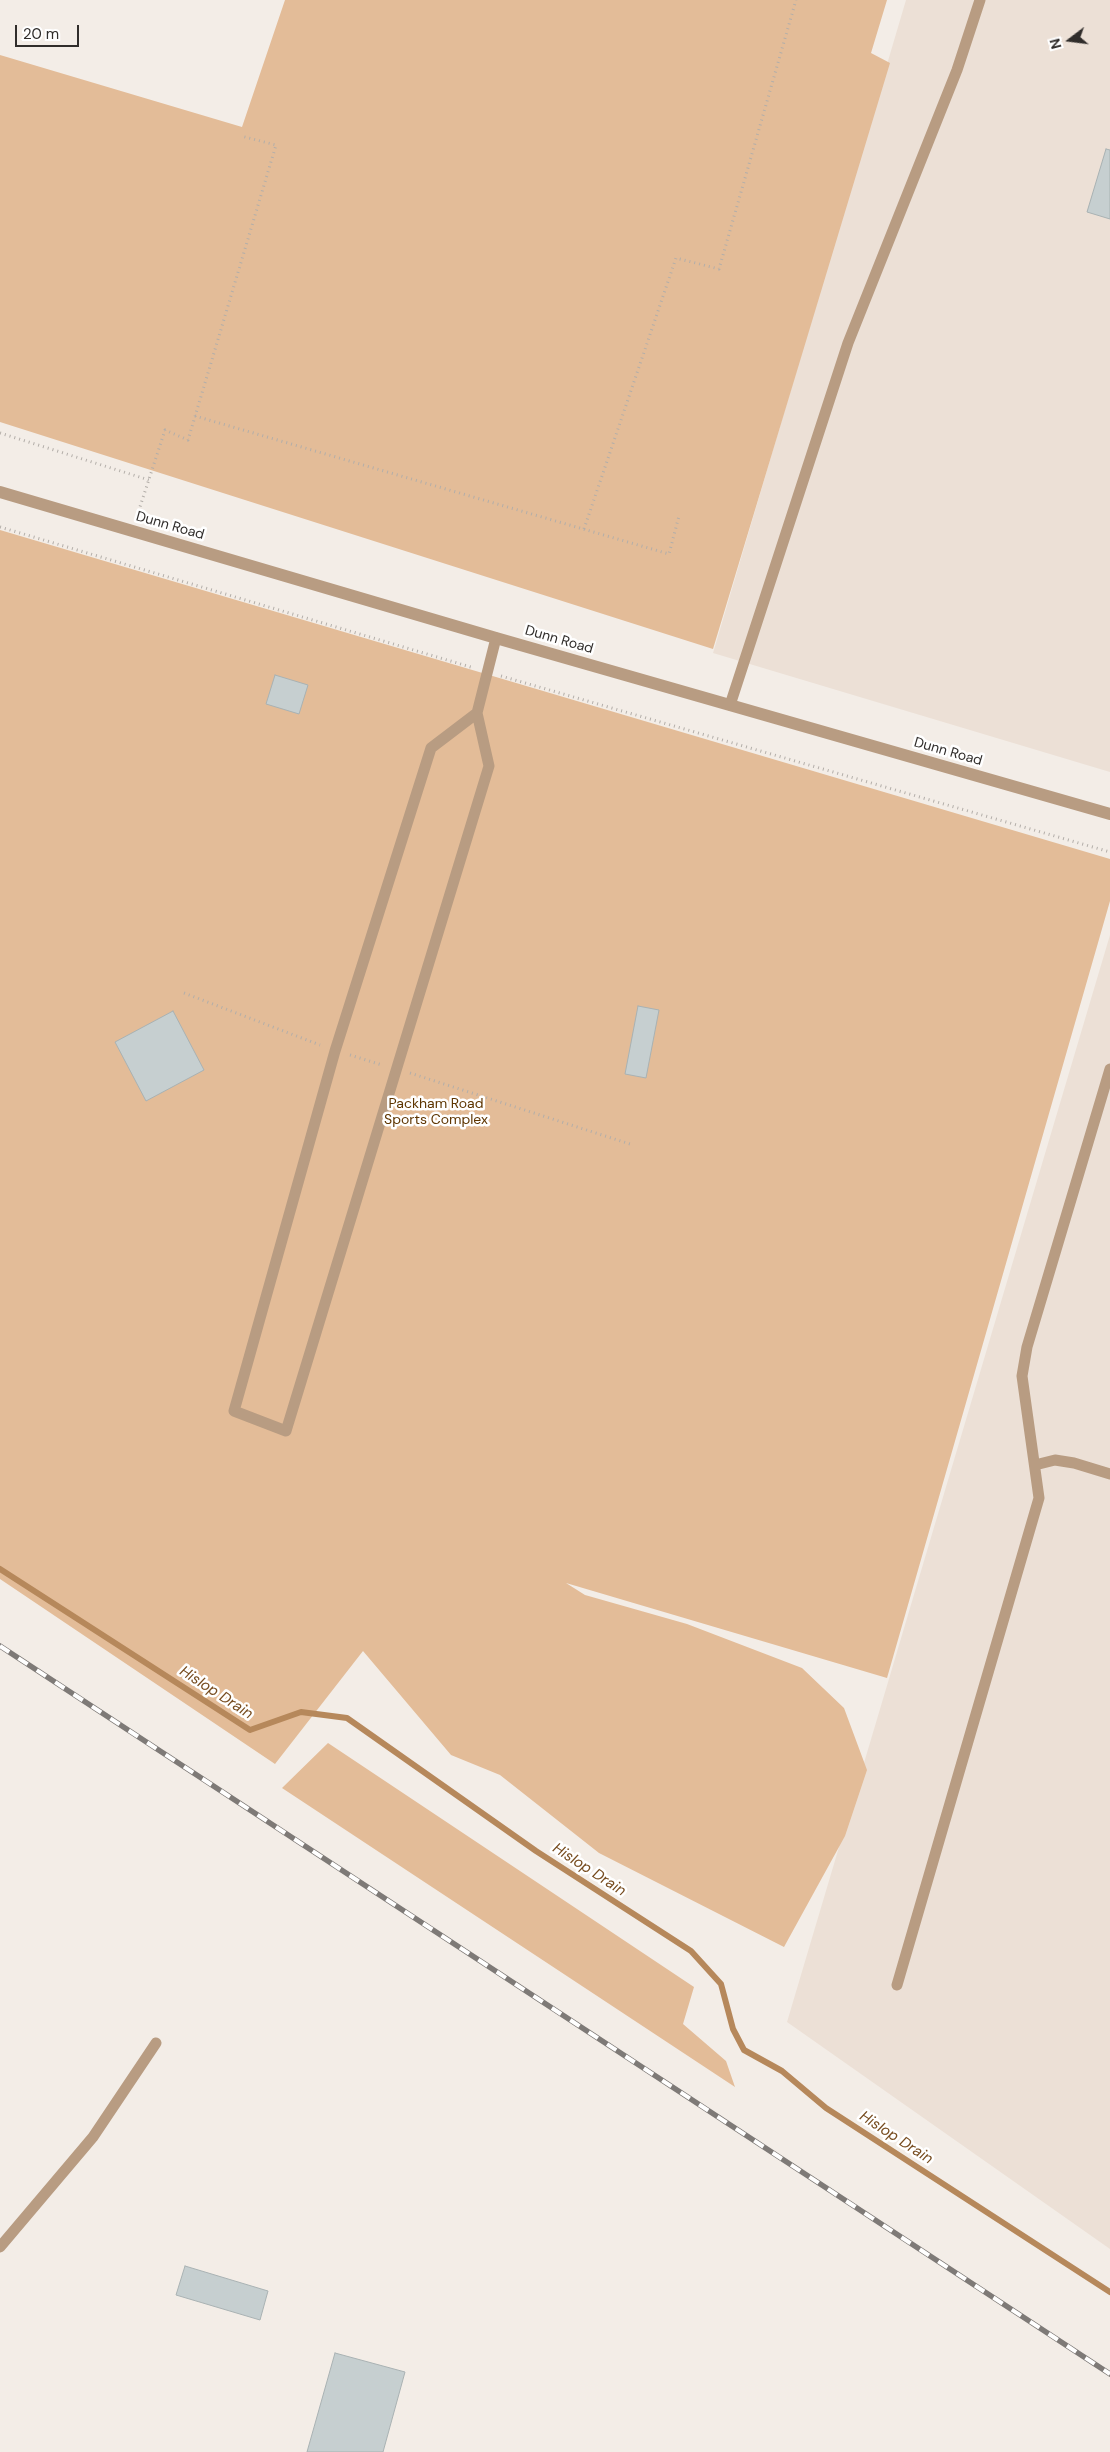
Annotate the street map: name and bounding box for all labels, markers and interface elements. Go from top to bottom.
scale bar [18,15,81,47]
north arrow [1045,15,1095,65]
text: 20 m [23,24,59,44]
text: N [1045,37,1066,51]
street label: Dunn Road [134,508,206,544]
street label: Dunn Road [523,622,595,658]
street label: Dunn Road [912,734,984,770]
park label: Packham Road Sports Complex [384,1096,488,1128]
water label: Hislop Drain [176,1663,256,1723]
water label: Hislop Drain [549,1840,629,1900]
water label: Hislop Drain [856,2108,936,2168]

